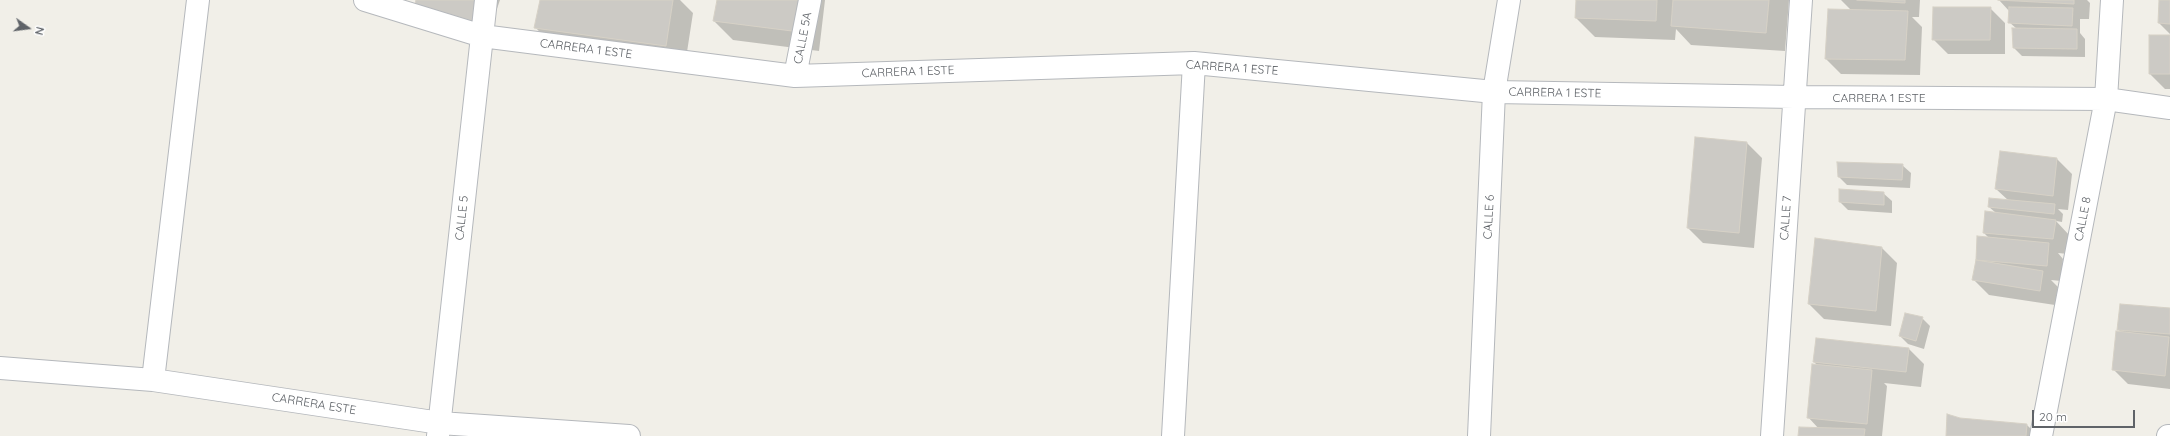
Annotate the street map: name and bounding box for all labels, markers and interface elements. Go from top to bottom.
north arrow [8,8,48,48]
street label: CALLE 5A [791,11,815,65]
text: N [32,25,47,37]
street label: CARRERA 1 ESTE [539,36,633,62]
street label: CARRERA 1 ESTE [1185,58,1279,78]
street label: CARRERA 1 ESTE [861,63,955,81]
street label: CARRERA 1 ESTE [1508,85,1602,101]
street label: CARRERA 1 ESTE [1833,91,1925,105]
street label: CALLE 6 [1481,194,1497,240]
street label: CALLE 5 [452,195,472,241]
street label: CALLE 7 [1777,195,1795,241]
street label: CALLE 8 [2072,196,2094,242]
street label: CARRERA ESTE [271,390,357,418]
scale bar [2034,402,2137,428]
text: 20 m [2039,409,2067,424]

